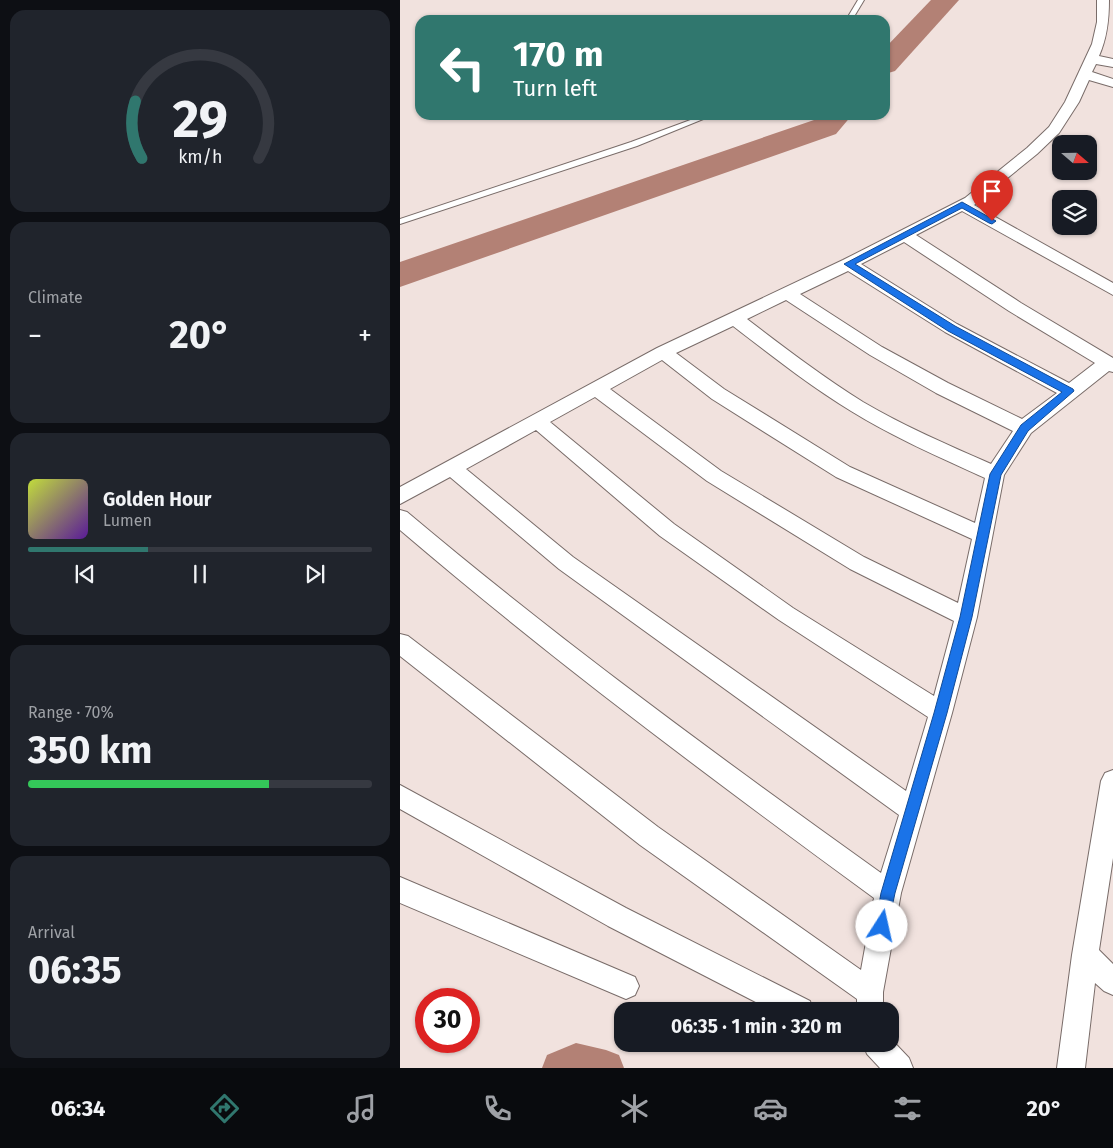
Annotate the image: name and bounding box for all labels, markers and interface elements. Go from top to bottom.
text: 170 m [513,33,604,75]
icon: left [430,35,495,100]
text: Turn left [513,75,597,102]
text: 29 [172,88,228,151]
north arrow [1052,135,1098,180]
map controls [1052,135,1097,235]
text: km/h [178,146,222,168]
pin [971,170,1013,221]
icon: arrive [978,177,1006,205]
button: layers [1052,190,1097,235]
text: Climate [28,288,83,307]
text: 20° [169,312,231,358]
text: − [28,319,42,352]
text: + [358,319,372,352]
text: Golden Hour [103,488,212,511]
text: Lumen [103,511,152,530]
icon: previous [71,560,99,588]
icon: pause [186,560,214,588]
icon: next [301,560,329,588]
text: Range · 70% [28,703,114,722]
text: 350 km [28,727,152,773]
position arrow [855,899,907,951]
text: Arrival [28,923,75,942]
text: 06:35 [28,947,122,993]
speed limit sign: 30 [415,988,480,1053]
text: 06:35 · 1 min · 320 m [671,1015,842,1038]
icon: directions [207,1091,242,1126]
icon: music [344,1091,379,1126]
icon: phone [480,1091,515,1126]
icon: climate [617,1091,652,1126]
icon: car [753,1091,788,1126]
icon: filters [890,1091,925,1126]
text: 06:34 [51,1095,106,1122]
text: 20° [1026,1095,1062,1122]

